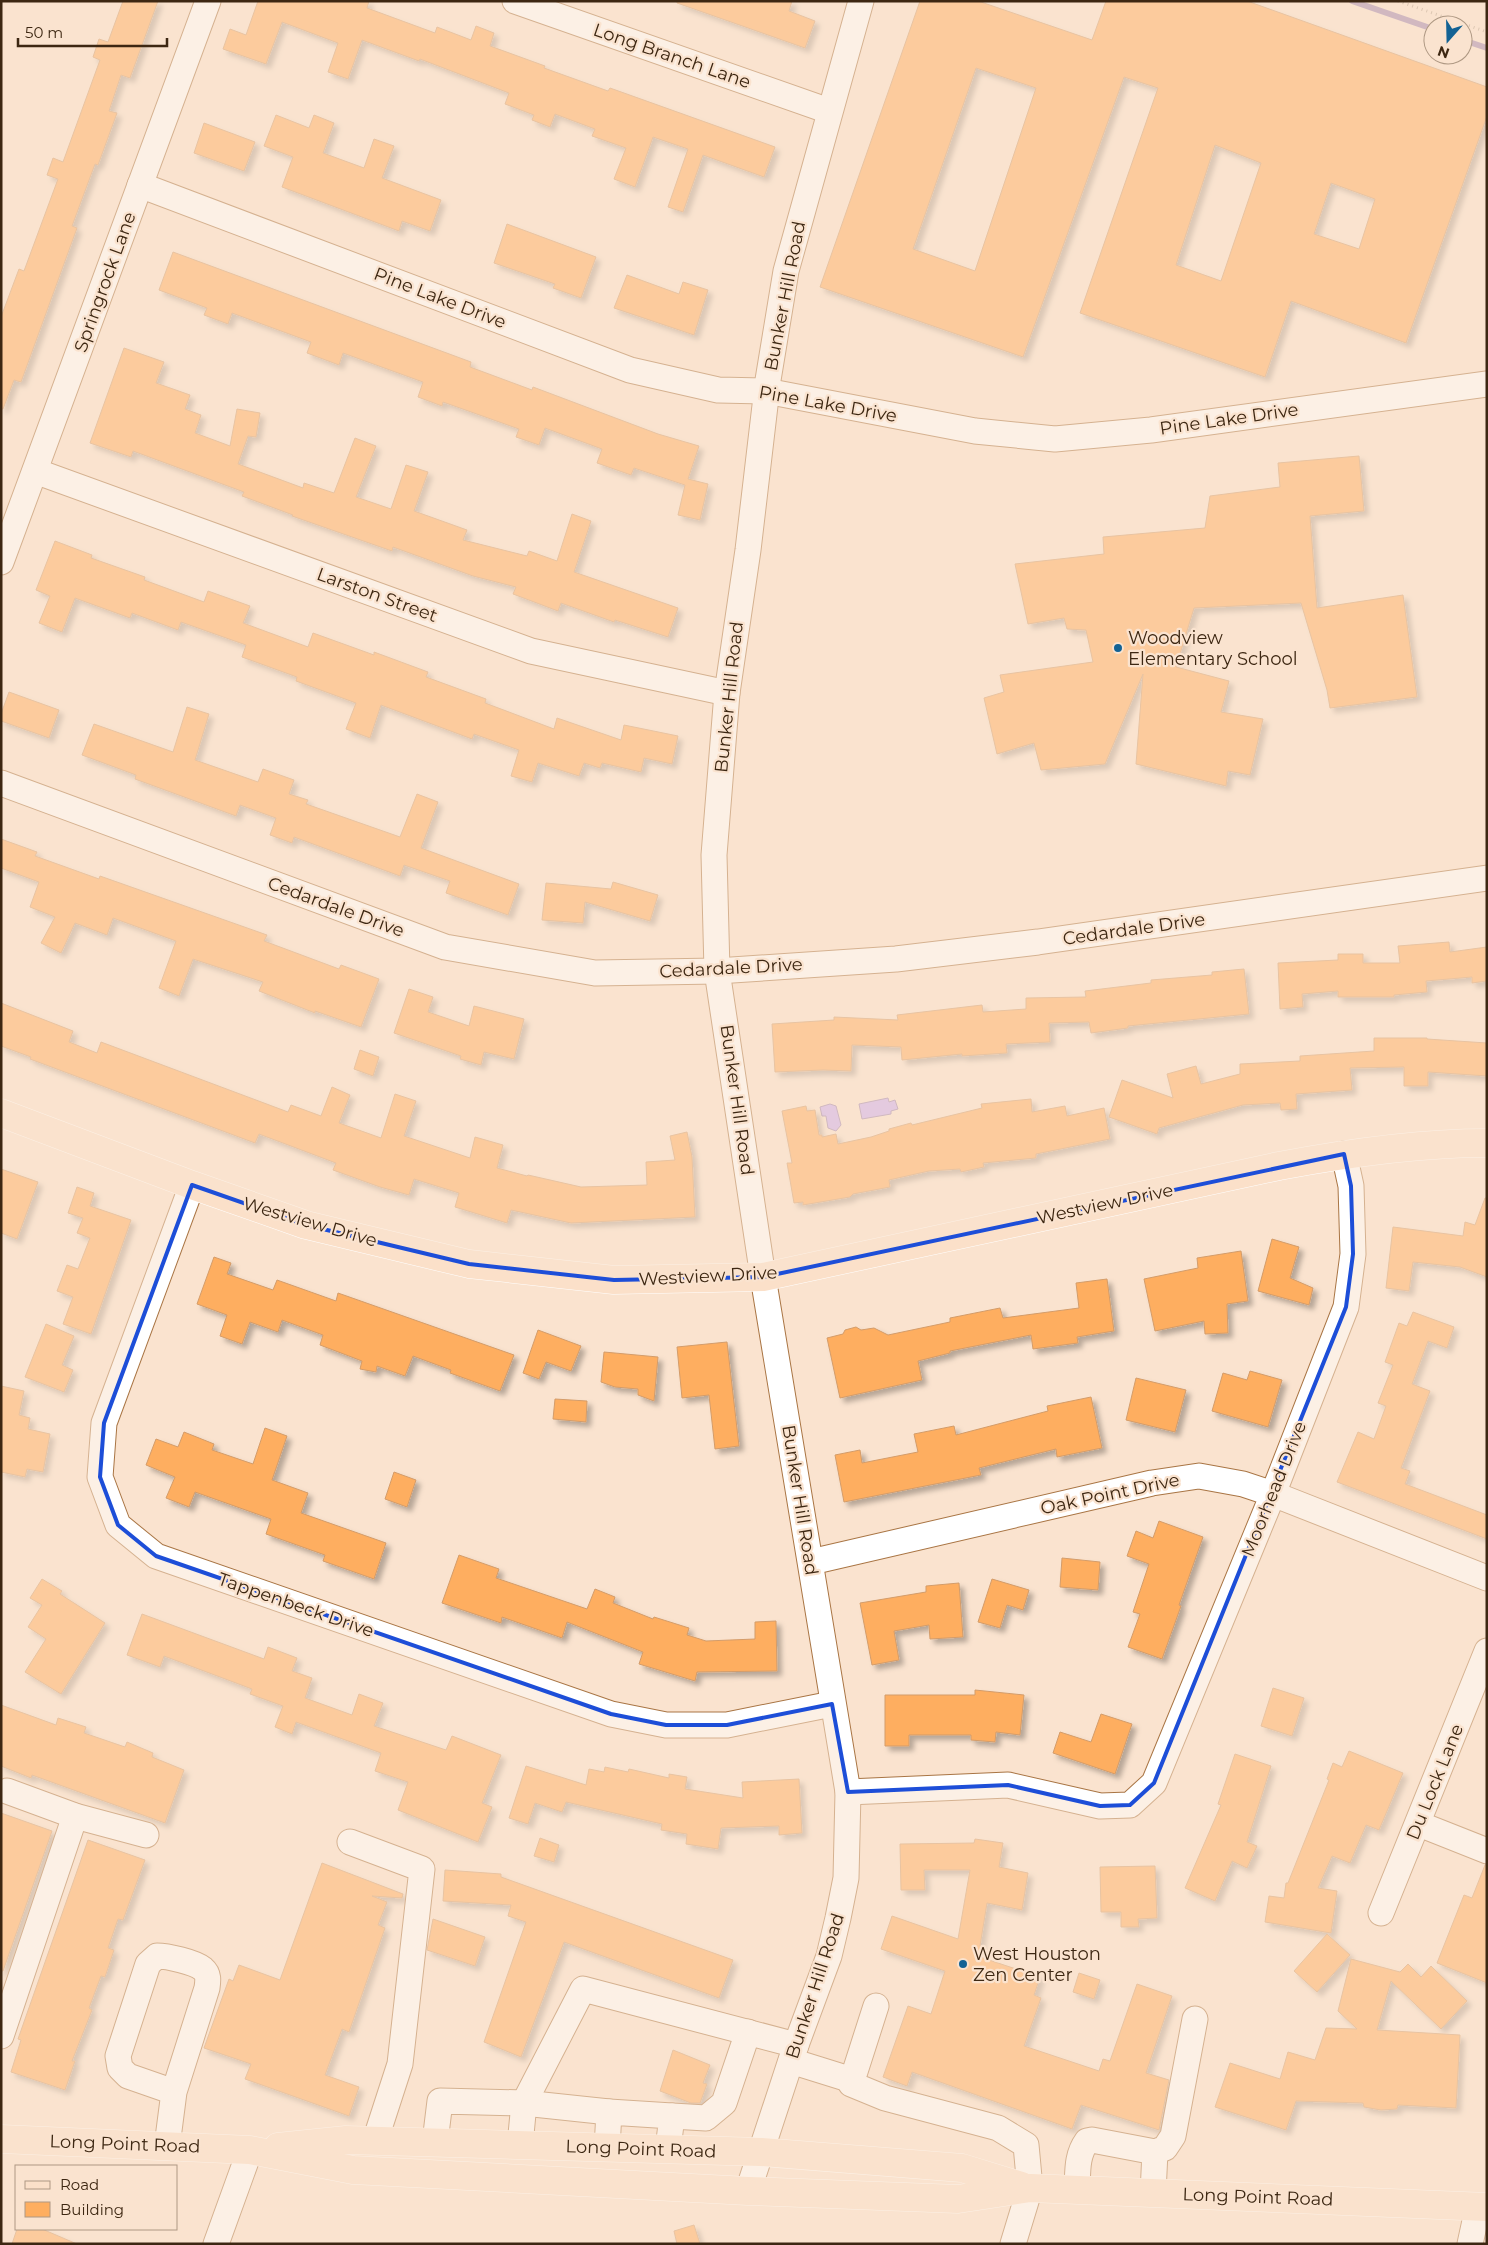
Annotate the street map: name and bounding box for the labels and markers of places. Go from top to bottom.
place label: Woodview Elementary School [1128,627,1298,670]
marker: Woodview Elementary School [1112,642,1124,654]
place label: West Houston Zen Center [973,1943,1101,1986]
marker: West Houston Zen Center [957,1958,969,1970]

